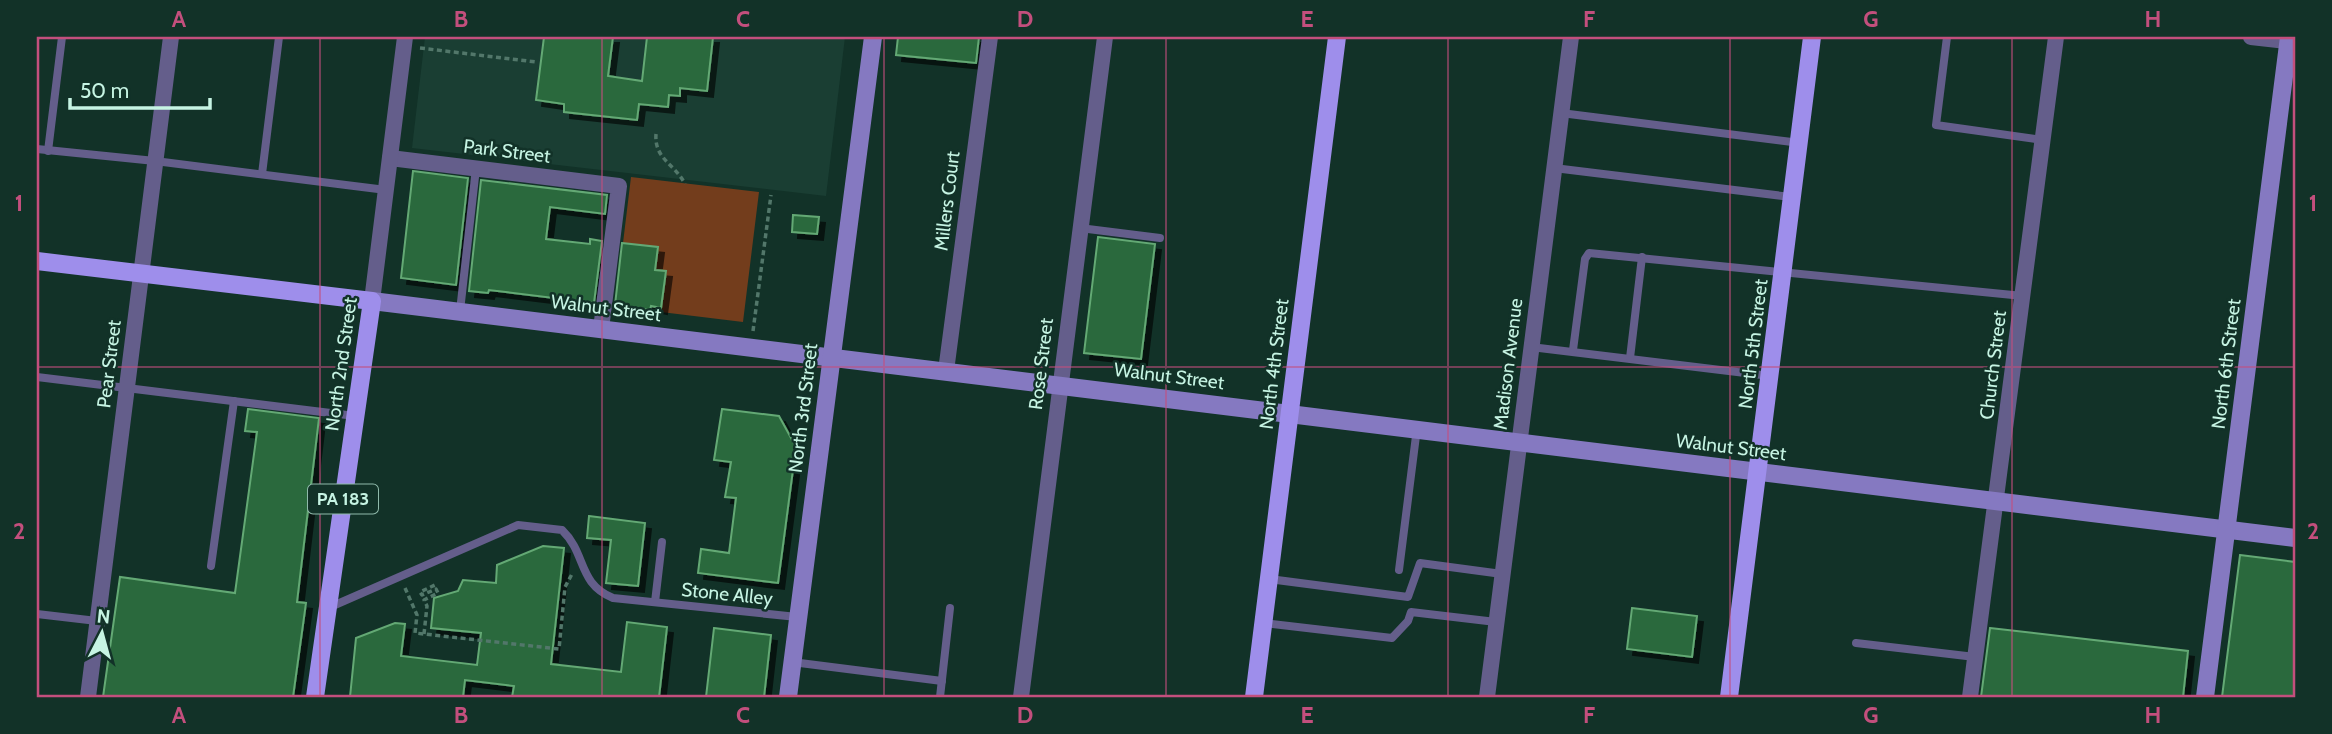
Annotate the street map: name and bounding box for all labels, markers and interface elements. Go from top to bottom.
text: A [172,5,187,33]
text: B [454,5,468,33]
text: C [736,5,750,33]
text: D [1017,5,1033,33]
text: E [1300,5,1314,33]
text: F [1583,5,1595,33]
text: G [1863,5,1879,33]
text: H [2145,5,2161,33]
scale bar [70,66,210,110]
text: 50 m [80,78,129,103]
street label: Park Street [462,134,552,168]
street label: Millers Court [929,149,965,252]
text: 1 [15,189,23,217]
text: 1 [2309,189,2317,217]
street label: North 5th Street [1734,277,1772,410]
street label: Walnut Street [550,290,663,326]
street label: North 2nd Street [320,295,362,432]
street label: North 4th Street [1255,297,1293,431]
street label: Madison Avenue [1489,297,1528,431]
street label: North 6th Street [2207,297,2245,430]
street label: Church Street [1975,309,2011,421]
street label: Rose Street [1024,316,1058,411]
street label: Pear Street [92,318,126,409]
street label: North 3rd Street [784,341,822,474]
street label: Walnut Street [1113,358,1226,394]
street label: Walnut Street [1675,429,1788,465]
road number: PA 183 [308,485,378,514]
text: 2 [13,517,25,545]
text: 2 [2307,517,2319,545]
street label: Stone Alley [680,578,774,610]
north arrow [66,598,136,668]
text: N [96,604,112,629]
text: A [172,701,187,729]
text: B [454,701,468,729]
text: C [736,701,750,729]
text: D [1017,701,1033,729]
text: E [1300,701,1314,729]
text: F [1583,701,1595,729]
text: G [1863,701,1879,729]
text: H [2145,701,2161,729]

